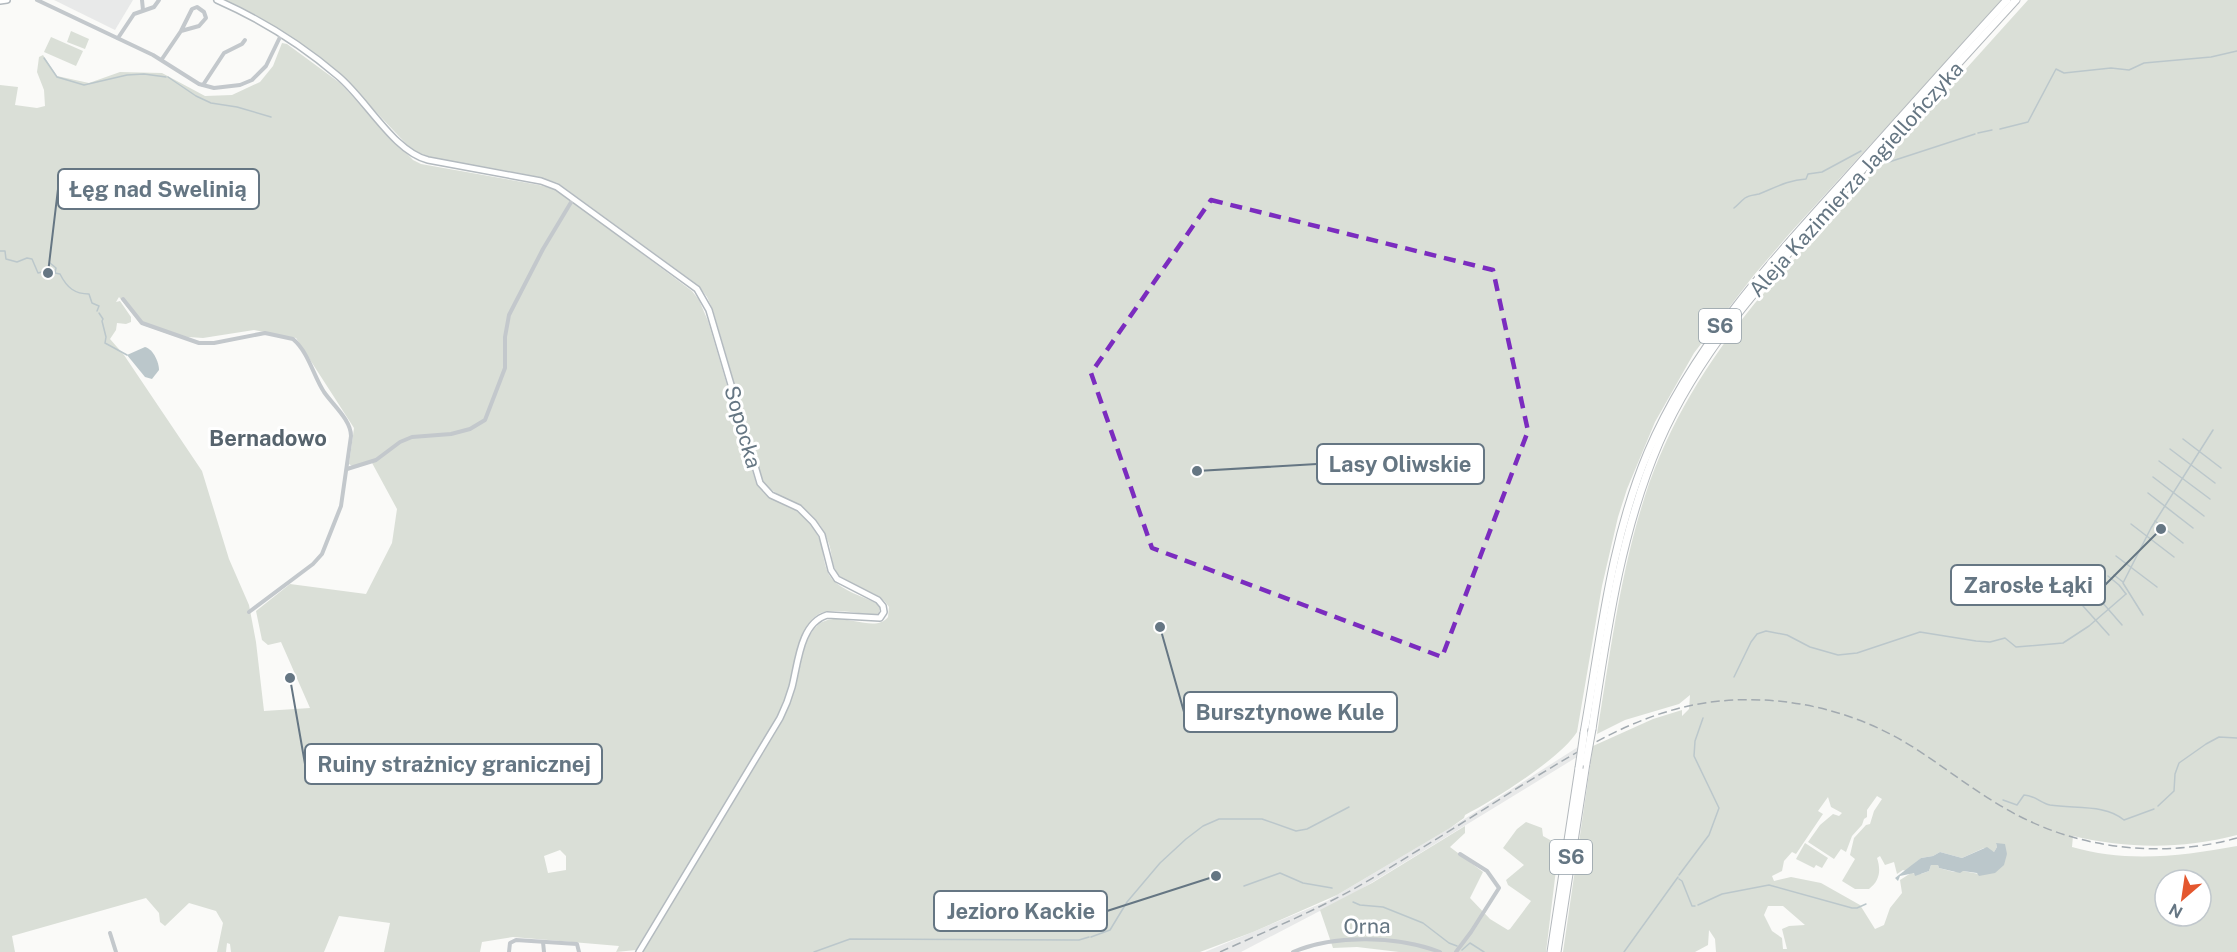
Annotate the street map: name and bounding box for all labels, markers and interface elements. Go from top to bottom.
street label: Aleja Kazimierza Jagiellończyka [1744,56,1968,302]
callout: Łęg nad Swelinią [58,169,259,209]
text: Łęg nad Swelinią [69,176,247,202]
road number: S6 [1699,309,1741,343]
street label: Sopocka [719,383,767,471]
district label: Bernadowo [209,425,327,451]
callout: Lasy Oliwskie [1317,444,1484,484]
text: Lasy Oliwskie [1329,451,1471,477]
callout: Zarosłe Łąki [1951,565,2105,605]
text: Zarosłe Łąki [1963,572,2093,598]
callout: Bursztynowe Kule [1184,692,1397,732]
text: Bursztynowe Kule [1196,699,1384,725]
callout: Ruiny strażnicy granicznej [305,744,602,784]
text: Ruiny strażnicy granicznej [317,751,591,777]
road number: S6 [1550,840,1592,874]
north arrow [2153,868,2213,928]
callout: Jezioro Kackie [934,891,1107,931]
text: Jezioro Kackie [947,898,1095,924]
text: N [2166,899,2186,922]
street label: Orna [1343,913,1391,939]

